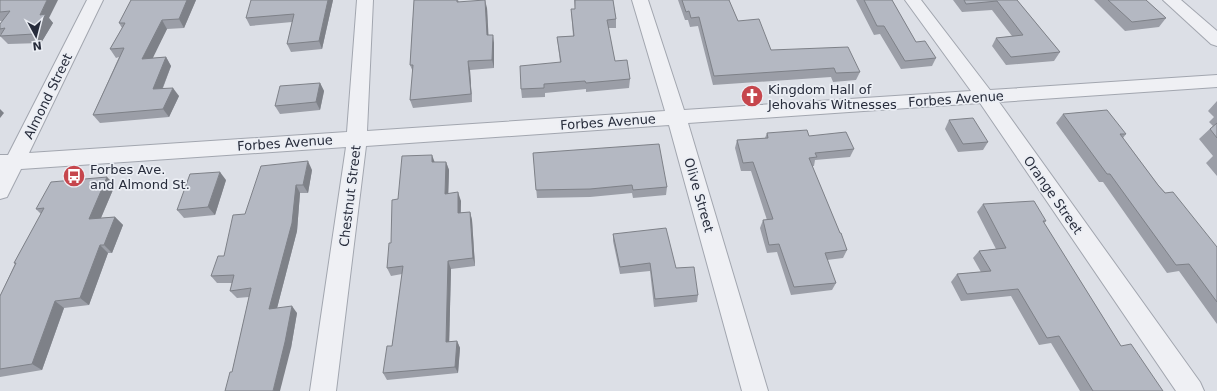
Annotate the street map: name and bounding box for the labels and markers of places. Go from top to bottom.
place label: Kingdom Hall of Jehovahs Witnesses [767,82,897,112]
church icon: Kingdom Hall of Jehovahs Witnesses [739,83,765,109]
place label: Forbes Ave. and Almond St. [90,162,190,192]
bus stop icon: Forbes Ave. and Almond St. [61,163,87,189]

